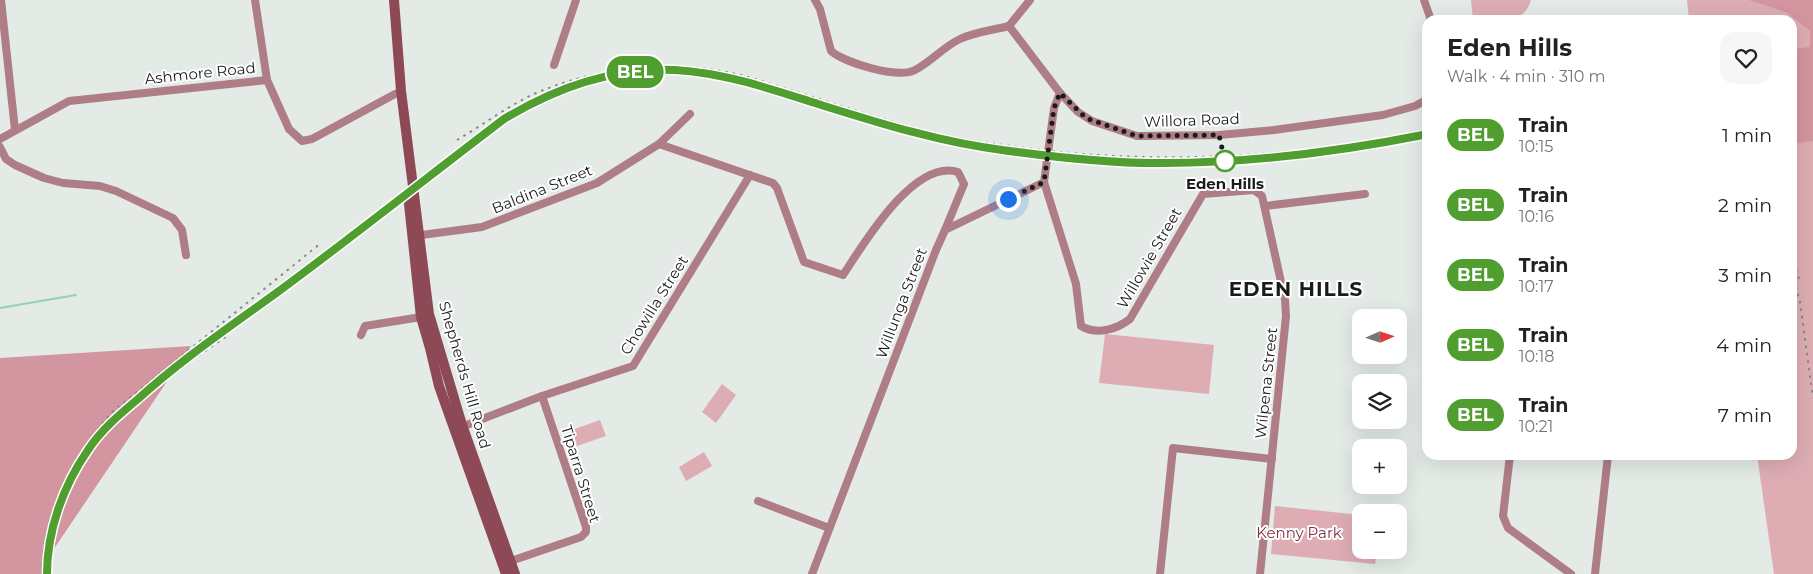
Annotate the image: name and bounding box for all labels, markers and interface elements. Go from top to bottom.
button: heart [1720,32,1772,84]
text: Eden Hills [1447,33,1572,62]
line badge: BEL [606,56,664,88]
street label: Ashmore Road [144,58,256,88]
text: BEL [617,61,653,83]
text: Walk · 4 min · 310 m [1447,67,1605,86]
street label: Willora Road [1144,109,1240,131]
text: Train [1519,114,1568,137]
text: BEL [1457,124,1494,146]
text: 1 min [1722,124,1772,147]
text: 10:15 [1519,137,1553,156]
marker: Eden Hills [1214,150,1236,172]
street label: Baldina Street [489,160,595,218]
place label: Eden Hills [1186,174,1264,193]
text: Train [1519,184,1568,207]
your location [996,187,1021,212]
text: BEL [1457,194,1494,216]
text: 2 min [1718,194,1772,217]
street label: Willowie Street [1112,204,1186,312]
text: 10:16 [1519,207,1554,226]
street label: Willunga Street [871,245,931,361]
street label: Chowilla Street [616,252,692,358]
text: Train [1519,254,1568,277]
text: BEL [1457,264,1494,286]
text: 3 min [1718,264,1772,287]
district label: EDEN HILLS [1229,277,1363,301]
text: 10:17 [1519,277,1554,296]
street label: Shepherds Hill Road [435,299,495,451]
north arrow [1352,309,1408,364]
map controls [1352,309,1407,559]
text: Train [1519,324,1568,347]
street label: Wilpena Street [1251,326,1281,440]
text: BEL [1457,334,1494,356]
text: 4 min [1716,334,1772,357]
text: 10:18 [1519,347,1554,366]
button: layers [1352,374,1407,429]
text: Train [1519,394,1568,417]
text: BEL [1457,404,1494,426]
text: 7 min [1718,404,1772,427]
text: 10:21 [1519,417,1553,436]
street label: Tiparra Street [557,423,605,525]
button: + [1352,439,1407,494]
button: − [1352,504,1407,559]
park label: Kenny Park [1256,523,1342,542]

